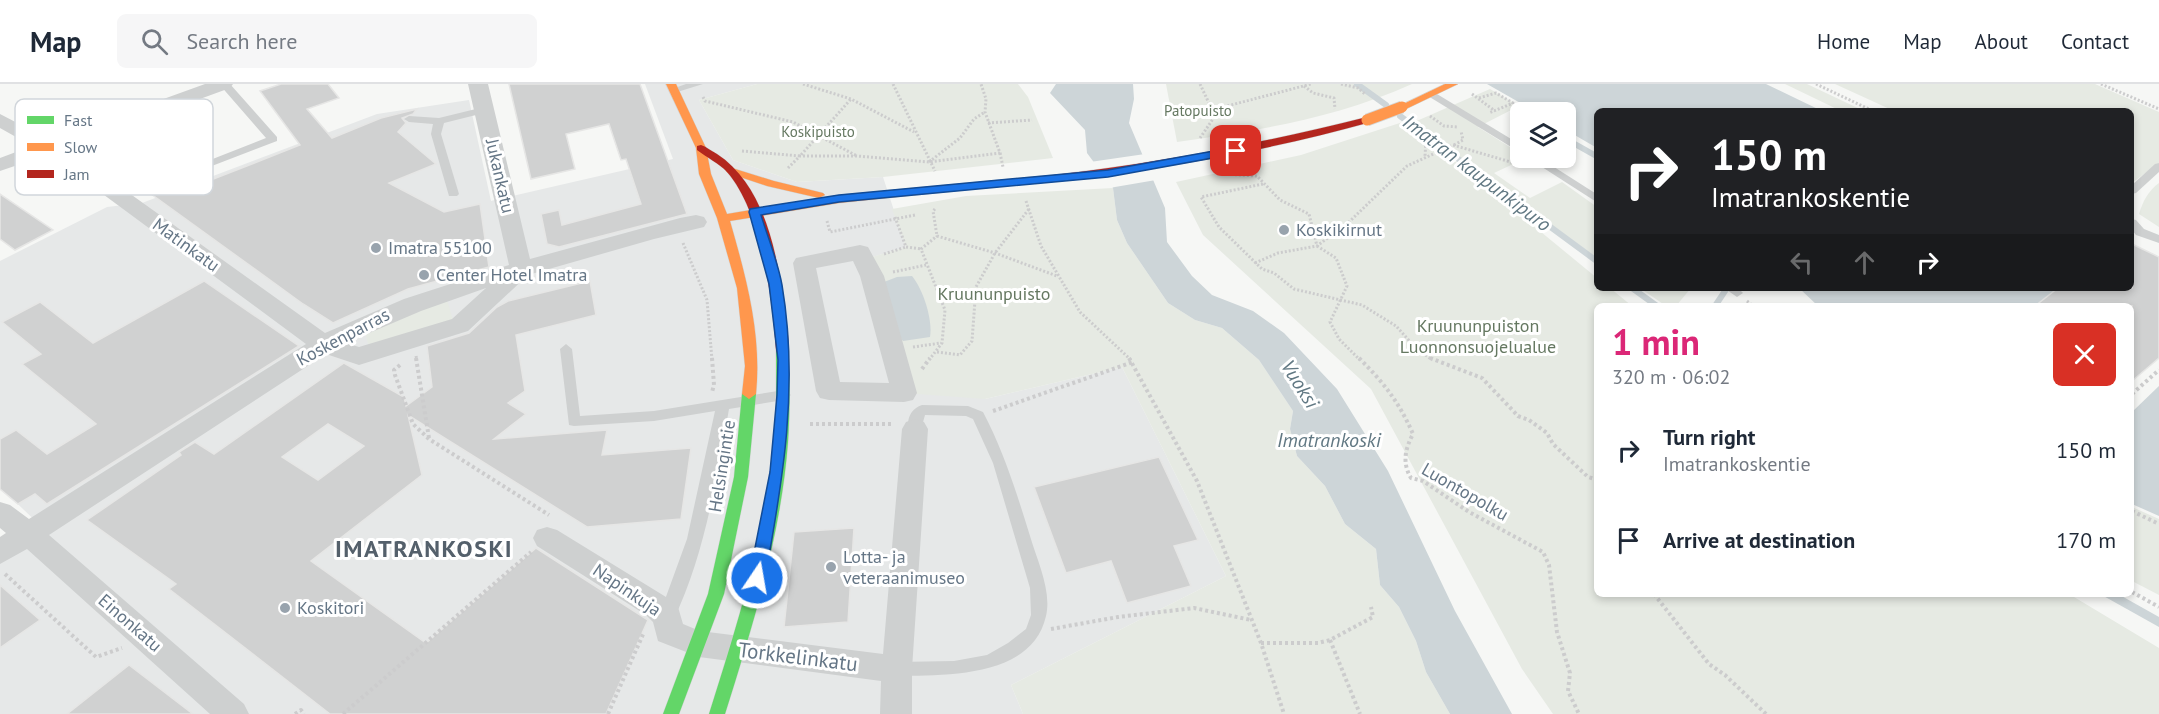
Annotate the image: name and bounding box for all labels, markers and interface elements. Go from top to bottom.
search box [117,14,537,68]
text: Map [30,23,81,60]
icon: search [138,25,171,58]
text: Search here [186,27,297,55]
text: Home [1817,28,1870,55]
text: Map [1903,28,1942,55]
text: About [1975,28,2028,55]
text: Contact [2061,28,2129,55]
legend [15,99,213,195]
park label: Patopuisto [1164,101,1232,120]
map controls [1510,102,1576,168]
button: layers [1510,102,1576,168]
water label: Imatran kaupunkipuro [1398,109,1556,237]
text: Fast [64,110,93,130]
park label: Koskipuisto [781,122,855,141]
pin [1210,125,1261,176]
text: 150 m [1711,127,1827,182]
icon: right [1612,132,1690,210]
icon: arrive [1219,134,1252,167]
street label: Jukankatu [481,135,520,215]
text: Slow [64,137,98,157]
text: Jam [63,164,90,184]
text: Imatrankoskentie [1711,180,1910,214]
street label: Matinkatu [148,213,224,277]
place label: Koskikirnut [1296,218,1382,241]
marker: Koskikirnut [1277,223,1291,237]
place label: Imatra 55100 [388,236,492,259]
marker: Imatra 55100 [369,241,383,255]
icon: left [1785,246,1818,279]
icon: ahead [1848,246,1881,279]
icon: right [1911,246,1944,279]
place label: Center Hotel Imatra [436,263,587,286]
marker: Center Hotel Imatra [417,268,431,282]
park label: Kruununpuisto [938,282,1050,305]
street label: Koskenparras [292,302,393,371]
park label: Kruununpuiston Luonnonsuojelualue [1400,314,1556,358]
text: 1 min [1612,318,1700,365]
button: close [2053,323,2116,386]
water label: Vuoksi [1275,355,1325,414]
text: 320 m · 06:02 [1612,364,1730,390]
street label: Helsingintie [703,418,740,514]
text: Turn right [1663,423,1755,451]
water label: Imatrankoski [1277,427,1382,453]
icon: right [1612,434,1645,467]
text: 150 m [2056,436,2116,464]
text: Imatrankoskentie [1663,451,1811,477]
street label: Luontopolku [1418,457,1513,526]
icon: arrive [1612,524,1645,557]
text: Arrive at destination [1663,526,1855,554]
text: 170 m [2056,526,2116,554]
district label: IMATRANKOSKI [335,533,513,564]
place label: Lotta- ja veteraanimuseo [843,545,965,589]
position arrow [725,546,789,610]
street label: Napinkuja [589,558,666,621]
marker: Lotta- ja veteraanimuseo [824,560,838,574]
street label: Einonkatu [94,589,167,657]
place label: Koskitori [297,596,364,619]
marker: Koskitori [278,601,292,615]
street label: Torkkelinkatu [737,636,859,677]

